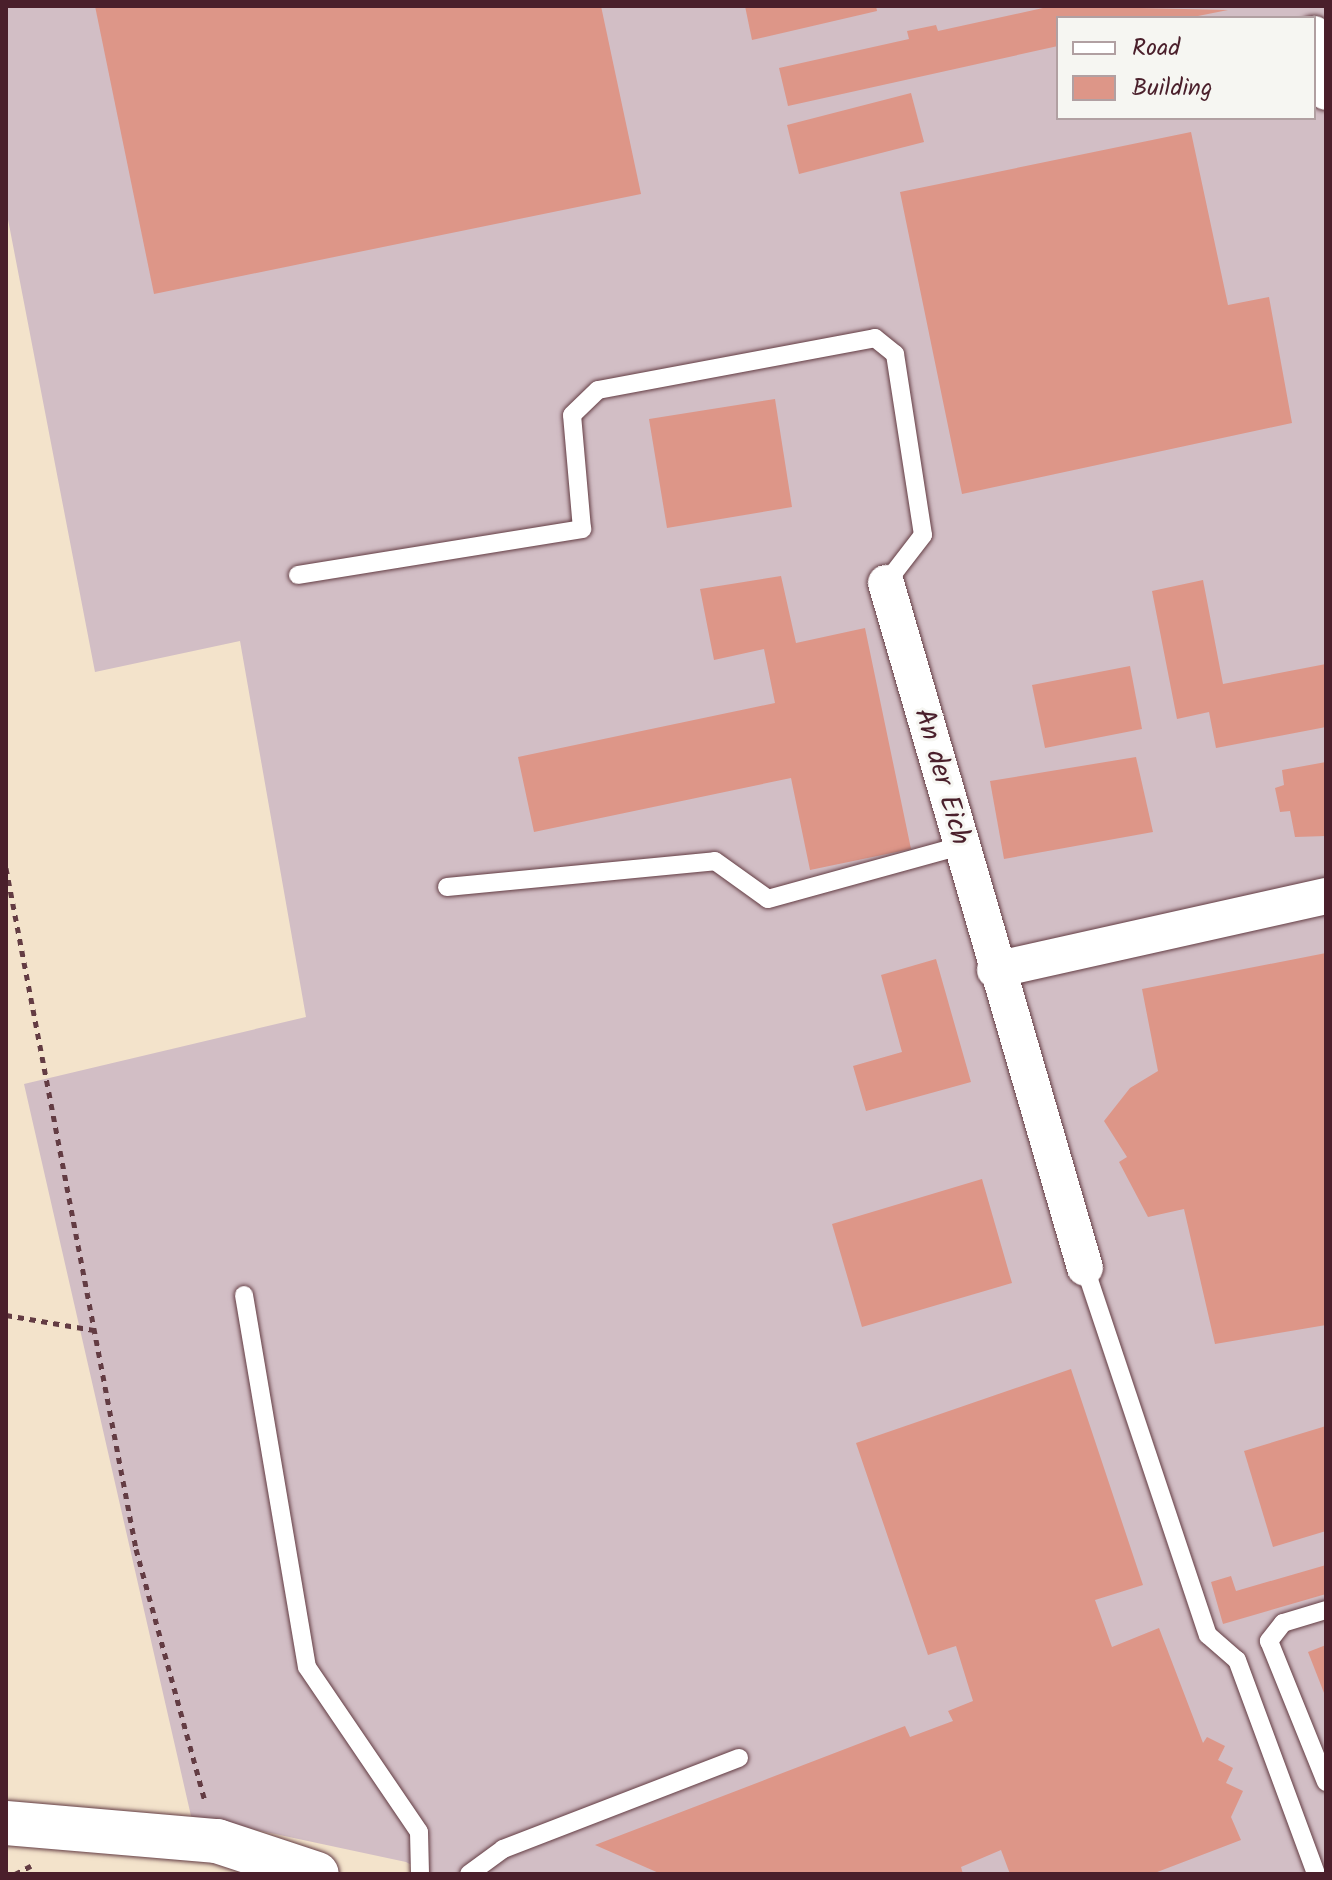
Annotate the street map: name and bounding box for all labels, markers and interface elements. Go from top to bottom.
legend [1056,16,1316,120]
text: Road [1132,29,1180,68]
text: Building [1132,69,1212,108]
street label: An der Eich [905,705,977,849]

